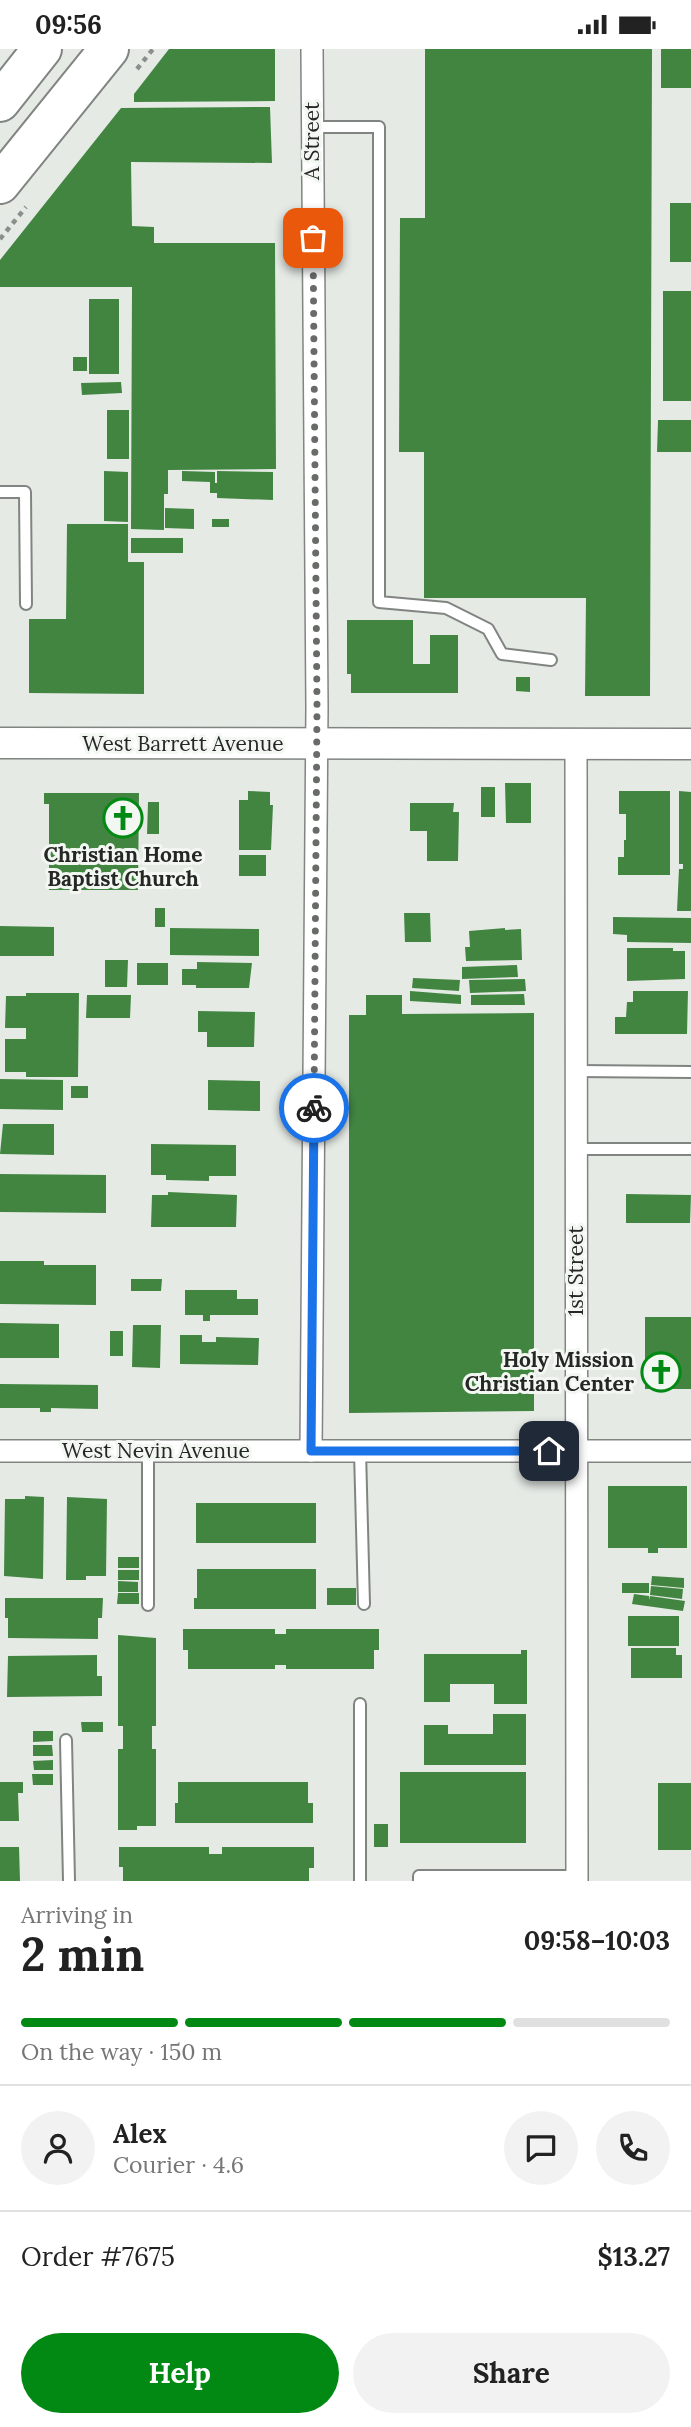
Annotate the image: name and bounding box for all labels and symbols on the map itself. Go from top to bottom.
street label: A Street [298,101,325,181]
pin [283,208,343,268]
street label: West Barrett Avenue [82,730,284,757]
church icon: Christian Home Baptist Church [102,797,144,839]
place label: Christian Home Baptist Church [44,841,203,892]
courier [279,1073,349,1143]
street label: 1st Street [562,1225,589,1316]
place label: Holy Mission Christian Center [465,1346,634,1397]
church icon: Holy Mission Christian Center [640,1351,682,1393]
pin [519,1421,579,1481]
street label: West Nevin Avenue [62,1437,250,1464]

